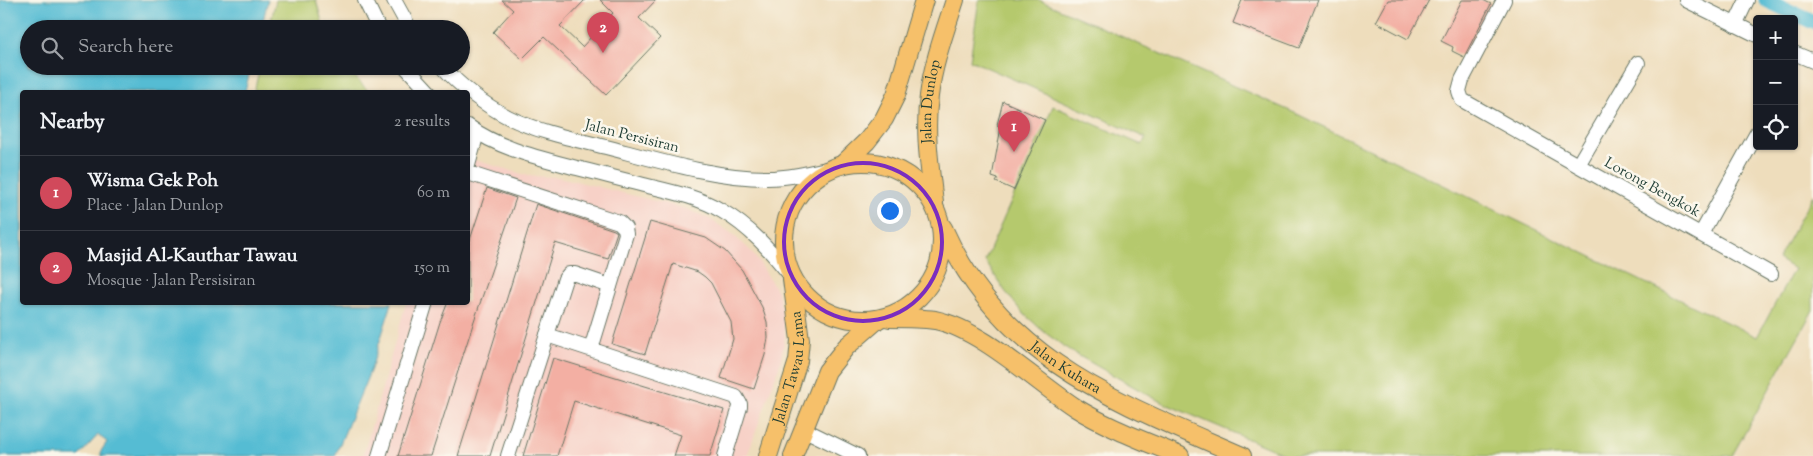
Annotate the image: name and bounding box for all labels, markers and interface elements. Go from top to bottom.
pin: 2 [587,12,619,53]
map controls [1753,15,1798,150]
button: + [1753,15,1798,60]
search box [20,20,470,75]
icon: search [38,34,66,62]
text: Search here [78,34,173,61]
street label: Jalan Dunlop [917,57,946,145]
button: − [1753,60,1798,105]
button: locate [1753,105,1798,150]
text: Nearby [40,108,105,138]
text: 2 results [394,111,450,134]
pin: 1 [998,111,1030,152]
street label: Jalan Persisiran [582,115,681,159]
street label: Lorong Bengkok [1600,153,1704,223]
text: Wisma Gek Poh [87,168,218,195]
text: 1 [53,182,59,205]
text: 60 m [417,182,450,205]
text: Place · Jalan Dunlop [87,195,223,218]
your location [877,198,903,224]
text: Masjid Al-Kauthar Tawau [87,243,297,270]
text: 2 [52,257,60,280]
text: 150 m [414,257,450,280]
text: Mosque · Jalan Persisiran [87,270,256,293]
street label: Jalan Tawau Lama [768,310,811,427]
street label: Jalan Kuhara [1024,336,1105,399]

